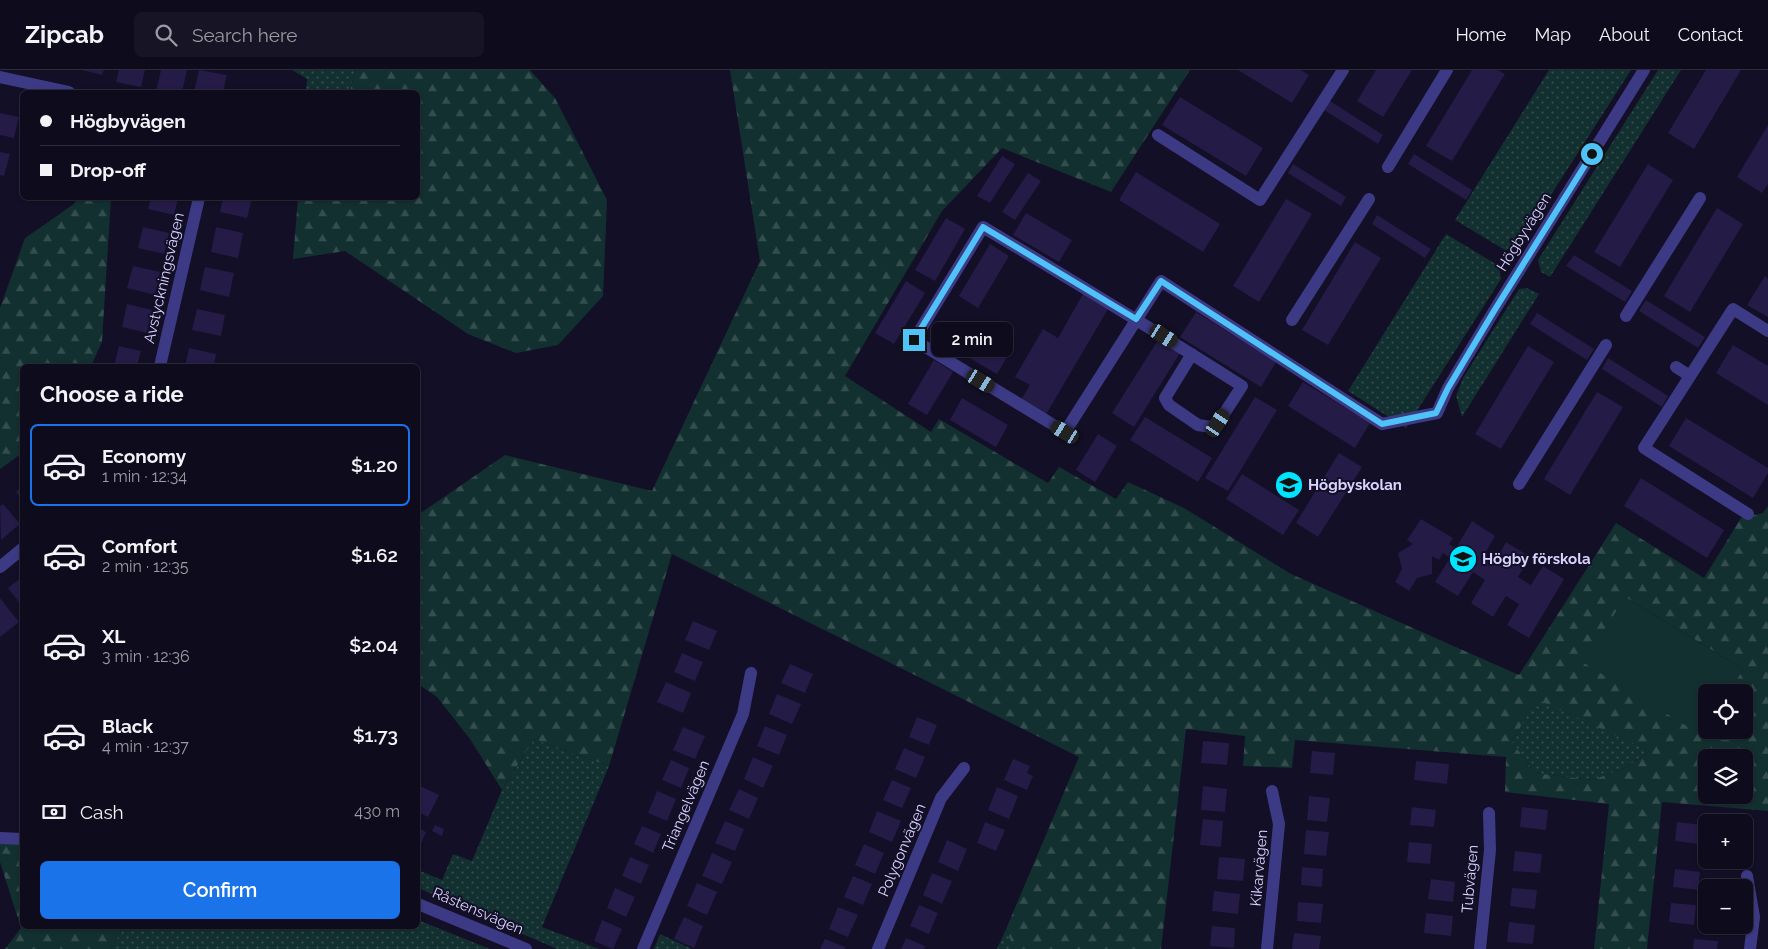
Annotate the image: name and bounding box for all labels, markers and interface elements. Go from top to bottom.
search box [134,12,484,57]
text: Zipcab [25,20,104,49]
icon: search [152,21,180,49]
text: Search here [192,24,297,46]
text: Home [1455,24,1506,45]
text: Map [1534,24,1571,45]
text: About [1599,24,1650,45]
text: Contact [1678,24,1743,45]
text: Högbyvägen [70,110,186,132]
route start [1581,143,1603,165]
text: Drop-off [70,159,146,181]
street label: Högbyvägen [1493,189,1555,275]
street label: Avstyckningsvägen [140,211,188,345]
callout: 2 min [932,322,1014,358]
car [1147,322,1180,350]
route end [903,329,925,351]
text: 2 min [952,330,993,349]
car [964,367,997,395]
text: Choose a ride [40,381,184,407]
car [1203,406,1232,440]
car [1048,418,1081,446]
icon: car [42,443,87,488]
text: Economy [102,445,186,467]
text: $1.20 [351,454,398,476]
text: 1 min · 12:34 [102,467,187,486]
school or university icon: Högbyskolan [1274,470,1304,500]
place label: Högbyskolan [1308,476,1402,494]
icon: car [42,533,87,578]
text: Comfort [102,535,177,557]
text: $1.62 [351,544,398,566]
school or university icon: Högby förskola [1448,544,1478,574]
place label: Högby förskola [1482,550,1591,568]
text: 2 min · 12:35 [102,557,189,576]
icon: car [42,623,87,668]
text: XL [102,625,125,647]
text: $2.04 [349,634,398,656]
text: 3 min · 12:36 [102,647,190,666]
map controls [1698,684,1753,934]
button: locate [1698,684,1753,739]
icon: car [42,713,87,758]
text: Black [102,715,153,737]
text: $1.73 [353,724,398,746]
text: 4 min · 12:37 [102,737,189,756]
button: layers [1698,749,1753,804]
street label: Triangelvägen [659,757,713,855]
icon: cash [40,798,68,826]
text: Cash [80,801,124,823]
street label: Polygonvägen [874,801,930,899]
text: 430 m [354,802,400,821]
button: + [1698,814,1753,869]
street label: Kikarvägen [1247,829,1271,907]
street label: Tubvägen [1458,844,1482,914]
button: Confirm [40,861,400,919]
button: − [1698,879,1753,934]
street label: Råstensvägen [430,884,526,938]

